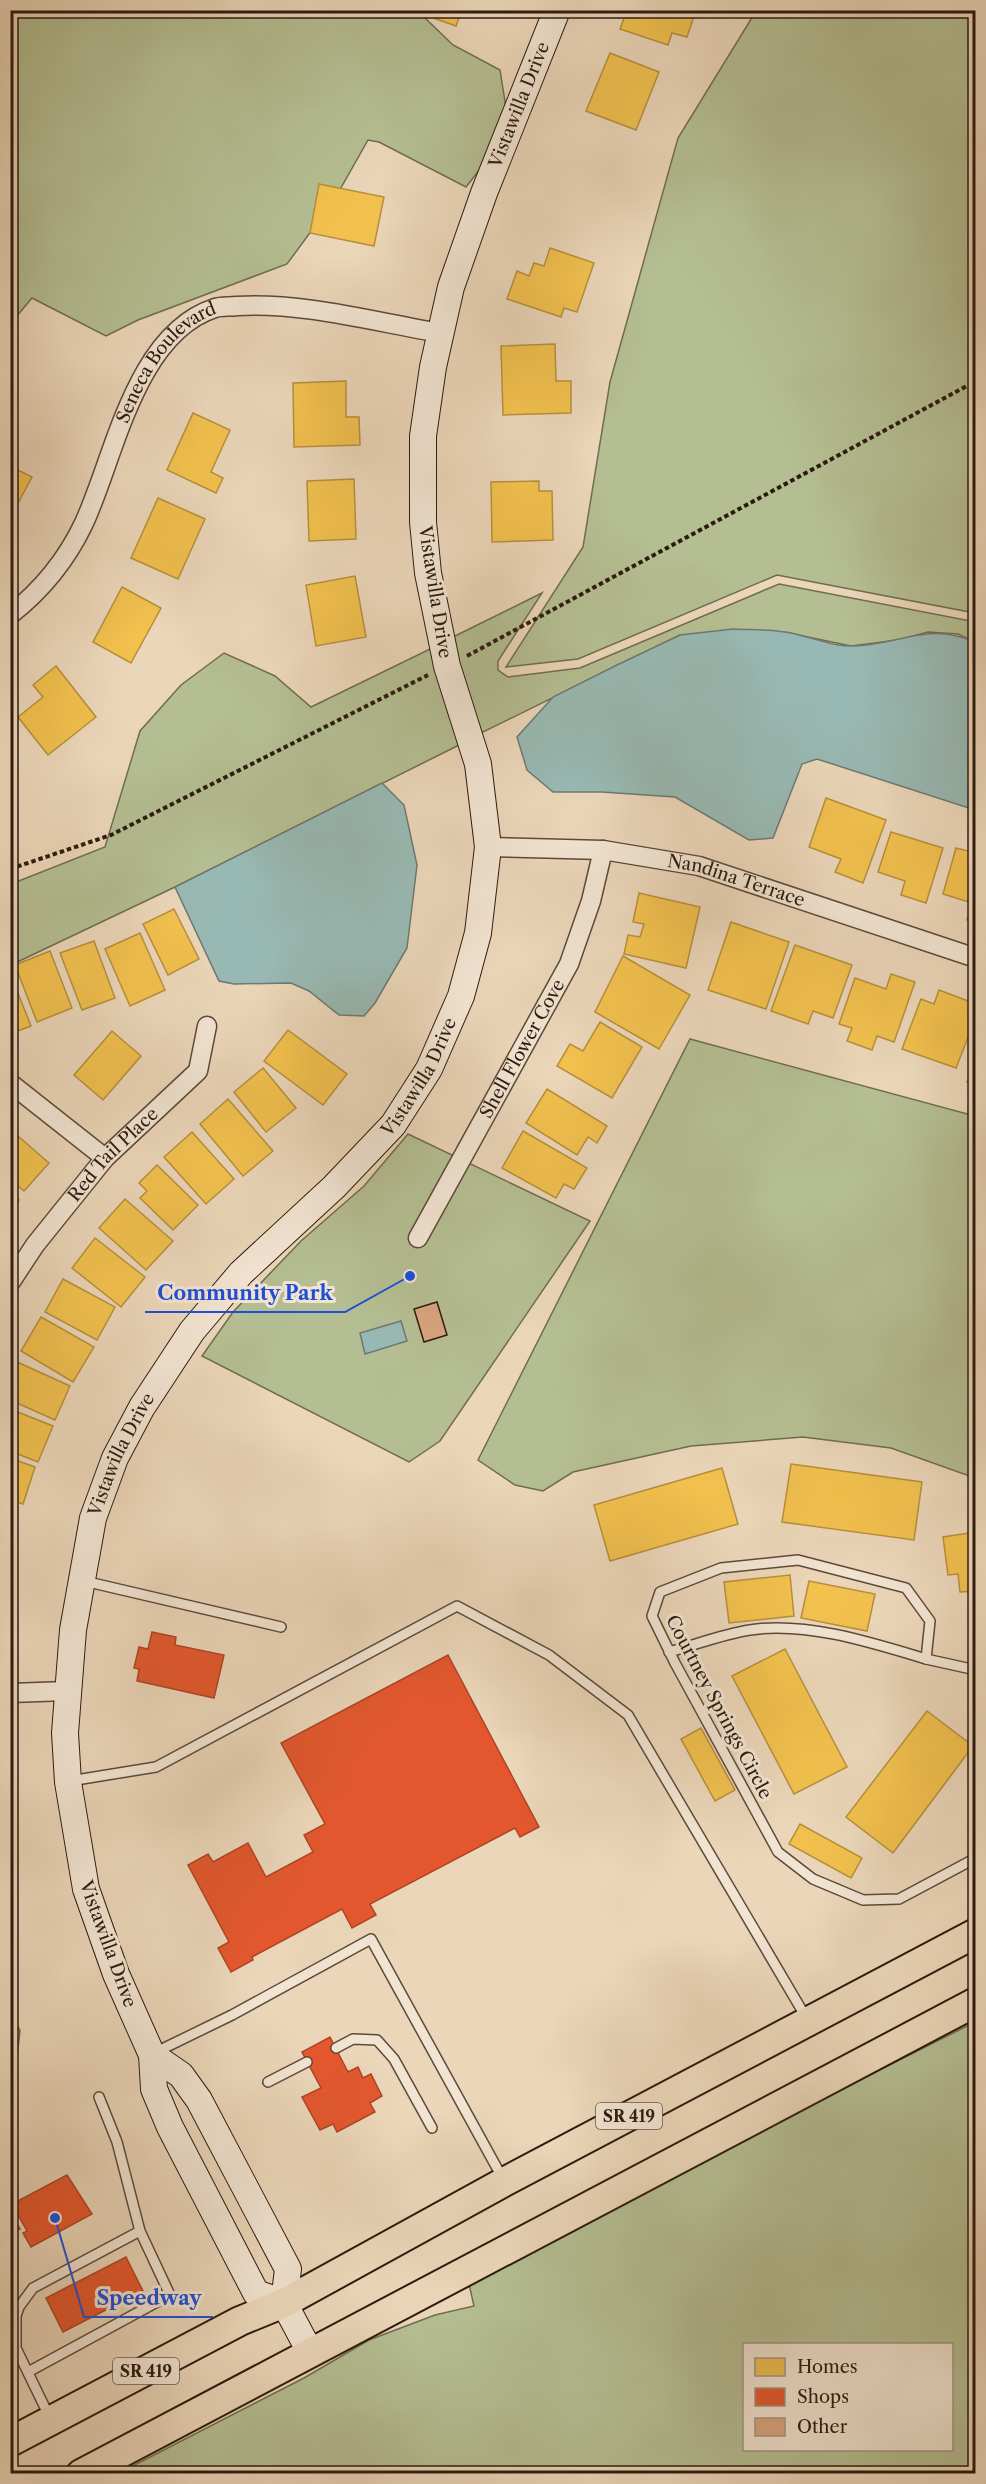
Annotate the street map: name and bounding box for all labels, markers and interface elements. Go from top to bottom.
street label: Vistawilla Drive [484,39,554,172]
street label: Seneca Boulevard [112,298,219,426]
street label: Vistawilla Drive [414,523,456,660]
street label: Nandina Terrace [666,850,808,911]
street label: Shell Flower Cove [475,975,569,1122]
street label: Vistawilla Drive [376,1014,461,1142]
street label: Red Tail Place [63,1103,163,1206]
callout: Community Park [145,1274,345,1312]
text: Community Park [157,1281,333,1305]
street label: Vistawilla Drive [83,1389,159,1520]
street label: Courtney Springs Circle [661,1611,777,1803]
street label: Vistawilla Drive [74,1877,141,2010]
road number: SR 419 [596,2103,662,2129]
callout: Speedway [84,2279,213,2317]
text: Speedway [96,2286,202,2310]
legend [743,2343,953,2451]
text: Homes [797,2356,858,2378]
road number: SR 419 [113,2358,179,2384]
text: Shops [797,2386,849,2408]
text: Other [797,2416,848,2438]

